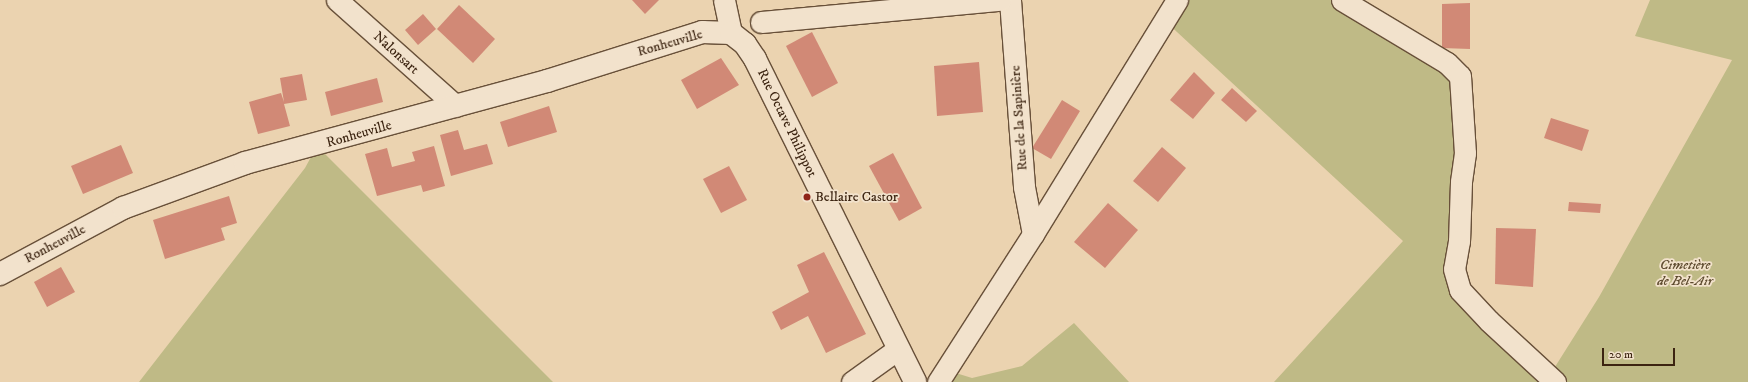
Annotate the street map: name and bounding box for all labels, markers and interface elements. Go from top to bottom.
street label: Ronheuville [635,26,705,60]
street label: Nalonsart [370,28,422,78]
street label: Rue de la Sapinière [1007,65,1031,171]
street label: Rue Octave Philippot [754,66,820,180]
street label: Ronheuville [324,117,394,151]
place label: Bellaire Castor [815,189,898,205]
marker: Bellaire Castor [802,192,812,202]
street label: Ronheuville [21,221,89,267]
park label: Cimetière de Bel-Air [1657,257,1713,290]
scale bar [1604,340,1677,366]
text: 20 m [1609,347,1633,362]

